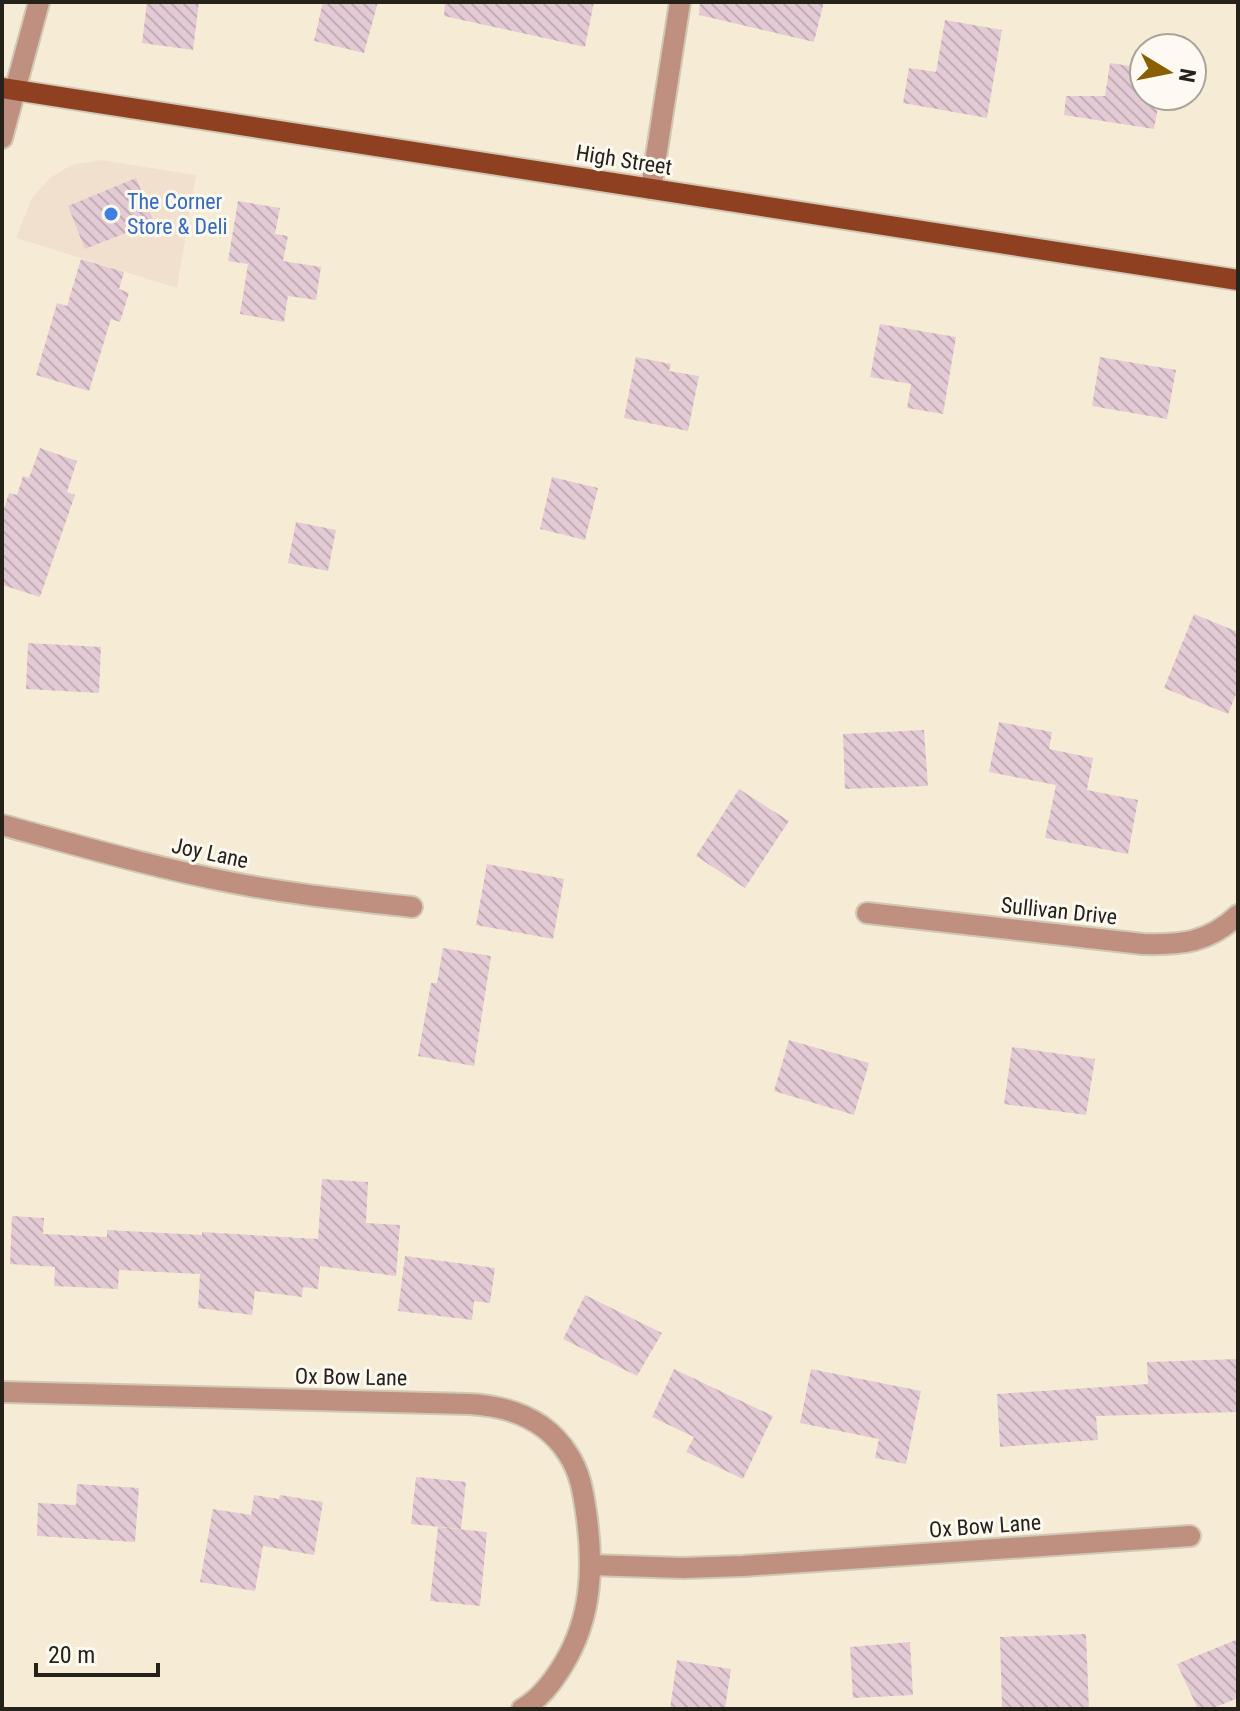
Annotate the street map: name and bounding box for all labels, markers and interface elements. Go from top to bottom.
north arrow [1128,32,1208,112]
text: N [1174,67,1201,84]
street label: High Street [574,140,674,180]
place label: The Corner Store & Deli [127,189,228,239]
marker: The Corner Store & Deli [102,205,120,223]
street label: Joy Lane [169,833,251,873]
street label: Sullivan Drive [1000,892,1118,930]
street label: Ox Bow Lane [295,1364,407,1390]
street label: Ox Bow Lane [928,1510,1042,1542]
scale bar [36,1627,158,1677]
text: 20 m [48,1641,95,1669]

